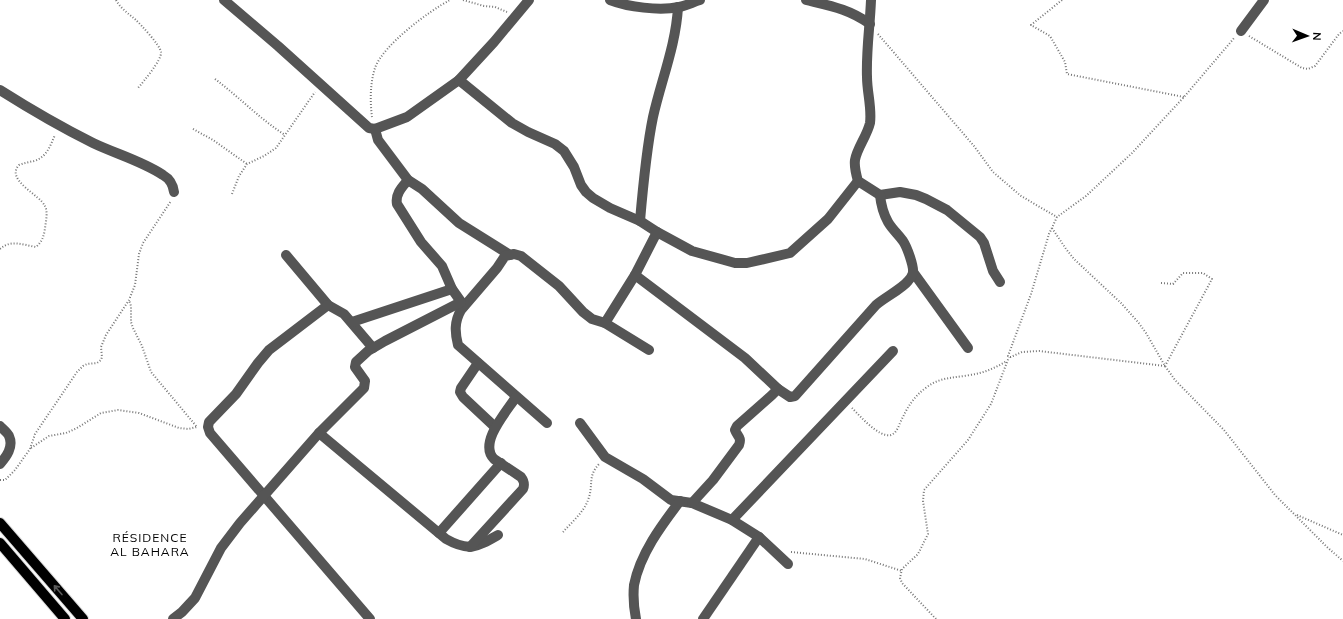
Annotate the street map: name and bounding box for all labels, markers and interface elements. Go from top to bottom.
north arrow [1287,16,1327,56]
text: N [1310,32,1324,41]
district label: RÉSIDENCE AL BAHARA [110,530,190,559]
one-way arrow [54,585,63,595]

